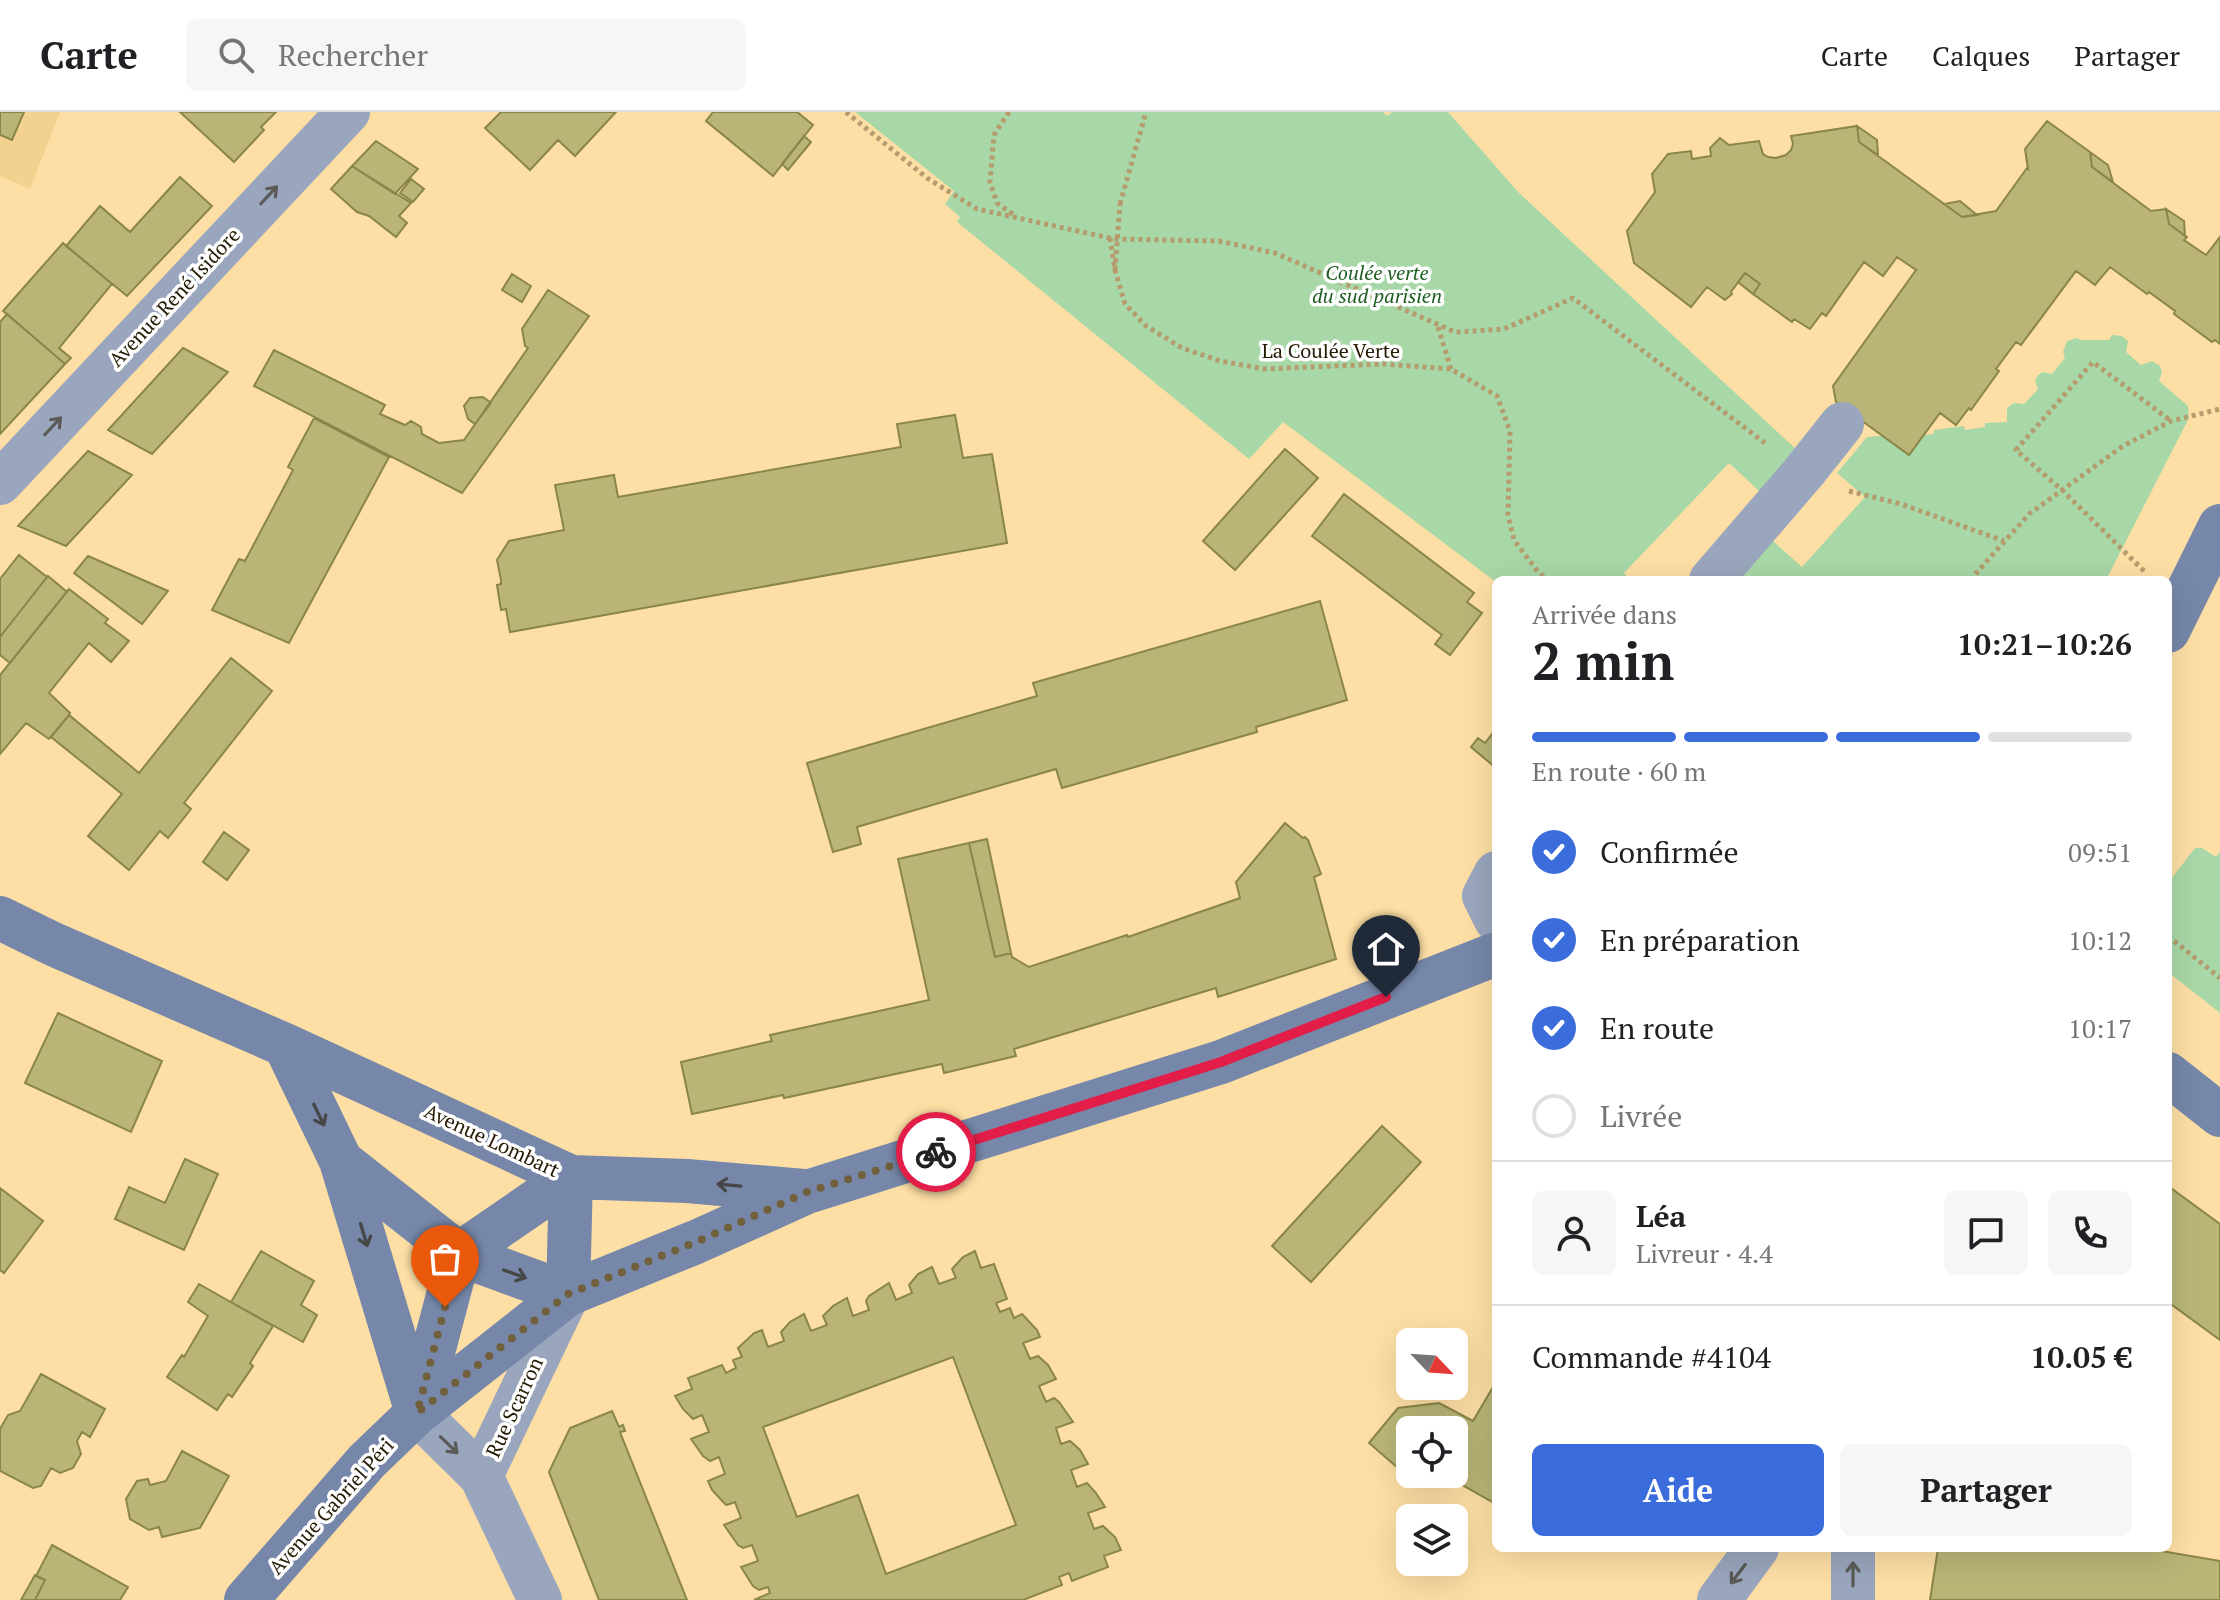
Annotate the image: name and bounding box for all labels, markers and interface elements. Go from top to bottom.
search box [186,19,746,91]
text: Carte [40,30,138,80]
icon: search [214,33,258,77]
text: Rechercher [278,35,428,75]
text: Carte [1821,37,1888,74]
text: Calques [1932,37,2030,74]
text: Partager [2074,37,2180,74]
one-way arrow [260,186,278,206]
street label: Avenue René Isidore [102,222,246,372]
park label: Coulée verte du sud parisien [1312,259,1442,309]
street label: La Coulée Verte [1262,337,1400,364]
one-way arrow [44,416,63,436]
text: Arrivée dans [1532,597,1677,631]
text: 10:21–10:26 [1957,624,2132,664]
text: 2 min [1532,626,1674,695]
text: En route · 60 m [1532,754,1706,788]
icon: check [1532,830,1576,874]
text: Confirmée [1600,832,1739,872]
text: 09:51 [2068,835,2132,869]
pin [1352,915,1420,997]
icon: check [1532,918,1576,962]
text: En préparation [1600,920,1800,960]
text: 10:12 [2068,923,2132,957]
icon: home [1364,927,1408,971]
icon: check [1532,1006,1576,1050]
text: En route [1600,1008,1714,1048]
text: 10:17 [2068,1011,2132,1045]
text: Livrée [1600,1096,1682,1136]
street label: Avenue Lombart [420,1097,564,1183]
one-way arrow [312,1103,327,1127]
courier [896,1112,976,1192]
icon: bike [914,1130,958,1174]
one-way arrow [716,1177,743,1192]
button: person [1532,1191,1616,1275]
button: chat [1944,1191,2028,1275]
button: phone [2048,1191,2132,1275]
text: Léa [1636,1196,1686,1236]
one-way arrow [357,1223,372,1248]
pin [411,1225,479,1307]
text: Livreur · 4.4 [1636,1236,1773,1270]
icon: bag [423,1237,467,1281]
one-way arrow [502,1268,526,1282]
north arrow [1396,1328,1468,1400]
map controls [1396,1328,1468,1576]
text: Commande #4104 [1532,1337,1771,1377]
text: 10.05 € [2030,1337,2132,1377]
street label: Rue Scarron [479,1352,549,1461]
button: locate [1396,1416,1468,1488]
street label: Avenue Gabriel Péri [262,1432,400,1580]
one-way arrow [439,1435,458,1454]
button: Aide [1532,1444,1824,1536]
button: Partager [1840,1444,2132,1536]
button: layers [1396,1504,1468,1576]
one-way arrow [1845,1561,1861,1588]
one-way arrow [1730,1563,1747,1584]

